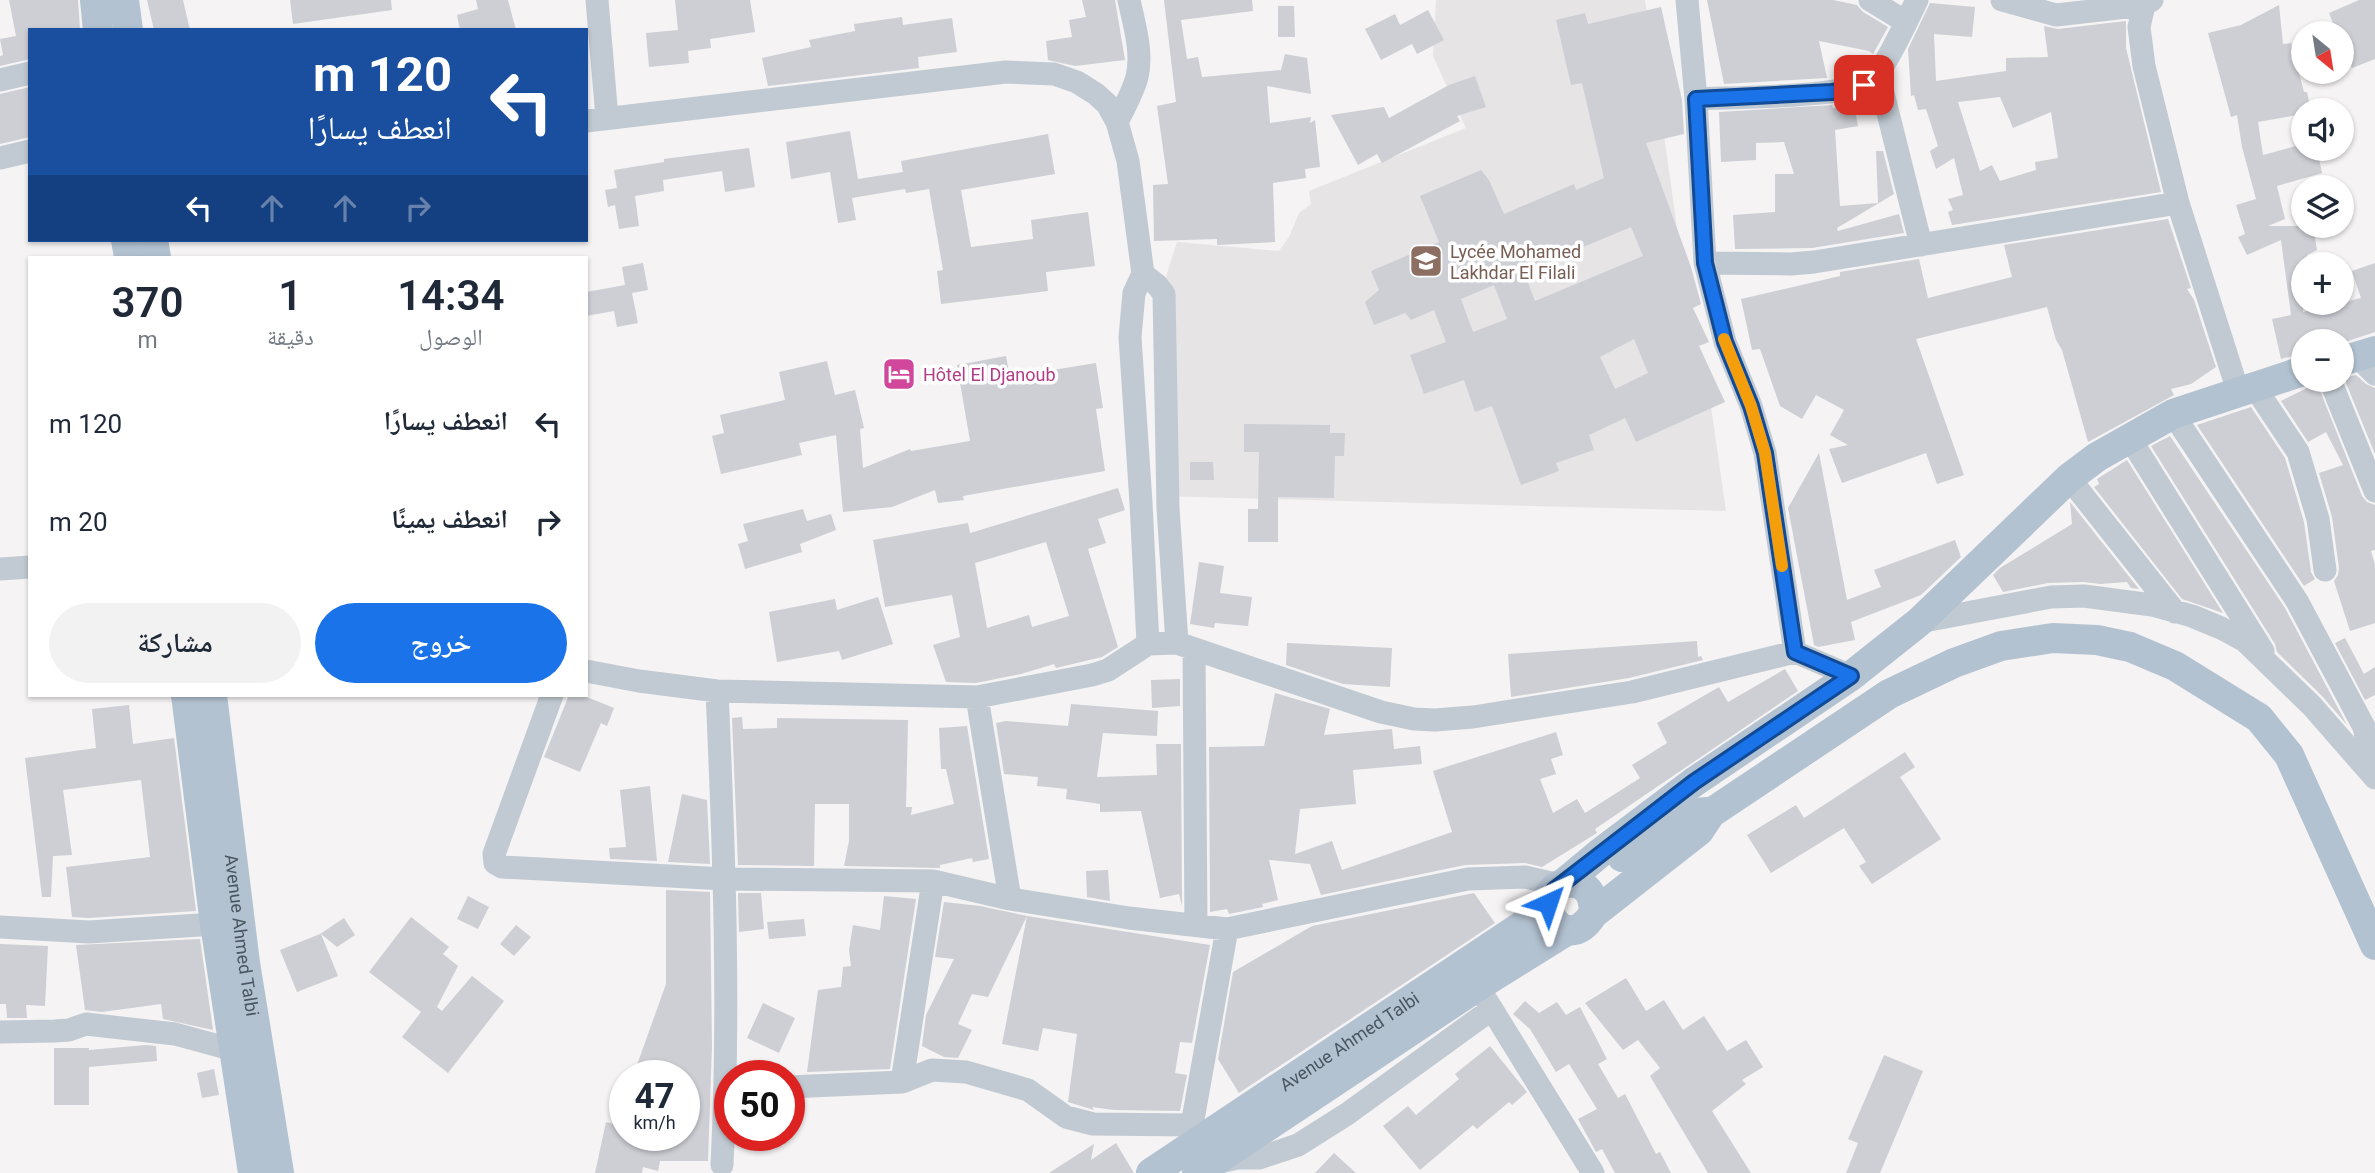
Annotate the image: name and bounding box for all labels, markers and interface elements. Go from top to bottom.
north arrow [2291,21,2354,84]
map controls [2291,21,2354,392]
text: 120 m [313,46,452,103]
pin [1834,55,1894,115]
icon: left [476,56,567,147]
icon: arrive [1845,66,1883,104]
button: sound [2291,98,2354,161]
text: انعطف يسارًا [308,109,452,147]
button: layers [2291,175,2354,238]
icon: left [180,189,218,227]
icon: ahead [253,189,291,227]
icon: ahead [326,189,364,227]
icon: right [399,189,437,227]
place label: Lycée Mohamed Lakhdar El Filali [1450,241,1581,283]
school or university icon: Lycée Mohamed Lakhdar El Filali [1407,242,1445,280]
button: + [2291,252,2354,315]
text: 1 [278,271,302,320]
text: 14:34 [397,271,505,320]
text: 370 [111,278,183,327]
text: دقيقة [267,324,314,351]
text: الوصول [419,324,483,351]
text: m [137,327,158,354]
button: − [2291,329,2354,392]
hotel icon: Hôtel El Djanoub [880,355,918,393]
place label: Hôtel El Djanoub [923,364,1056,385]
icon: left [529,405,567,443]
text: انعطف يسارًا [384,406,508,436]
text: 120 m [49,409,122,439]
icon: right [529,503,567,541]
text: انعطف يمينًا [391,504,508,534]
text: 20 m [49,507,108,537]
button: مشاركة [49,603,301,683]
button: خروج [315,603,567,683]
street label: Avenue Ahmed Talbi [221,853,264,1018]
position arrow [1511,866,1585,940]
street label: Avenue Ahmed Talbi [1275,987,1423,1095]
speed limit sign: 50 [714,1060,805,1151]
text: 47 [634,1076,675,1117]
text: km/h [633,1112,676,1133]

